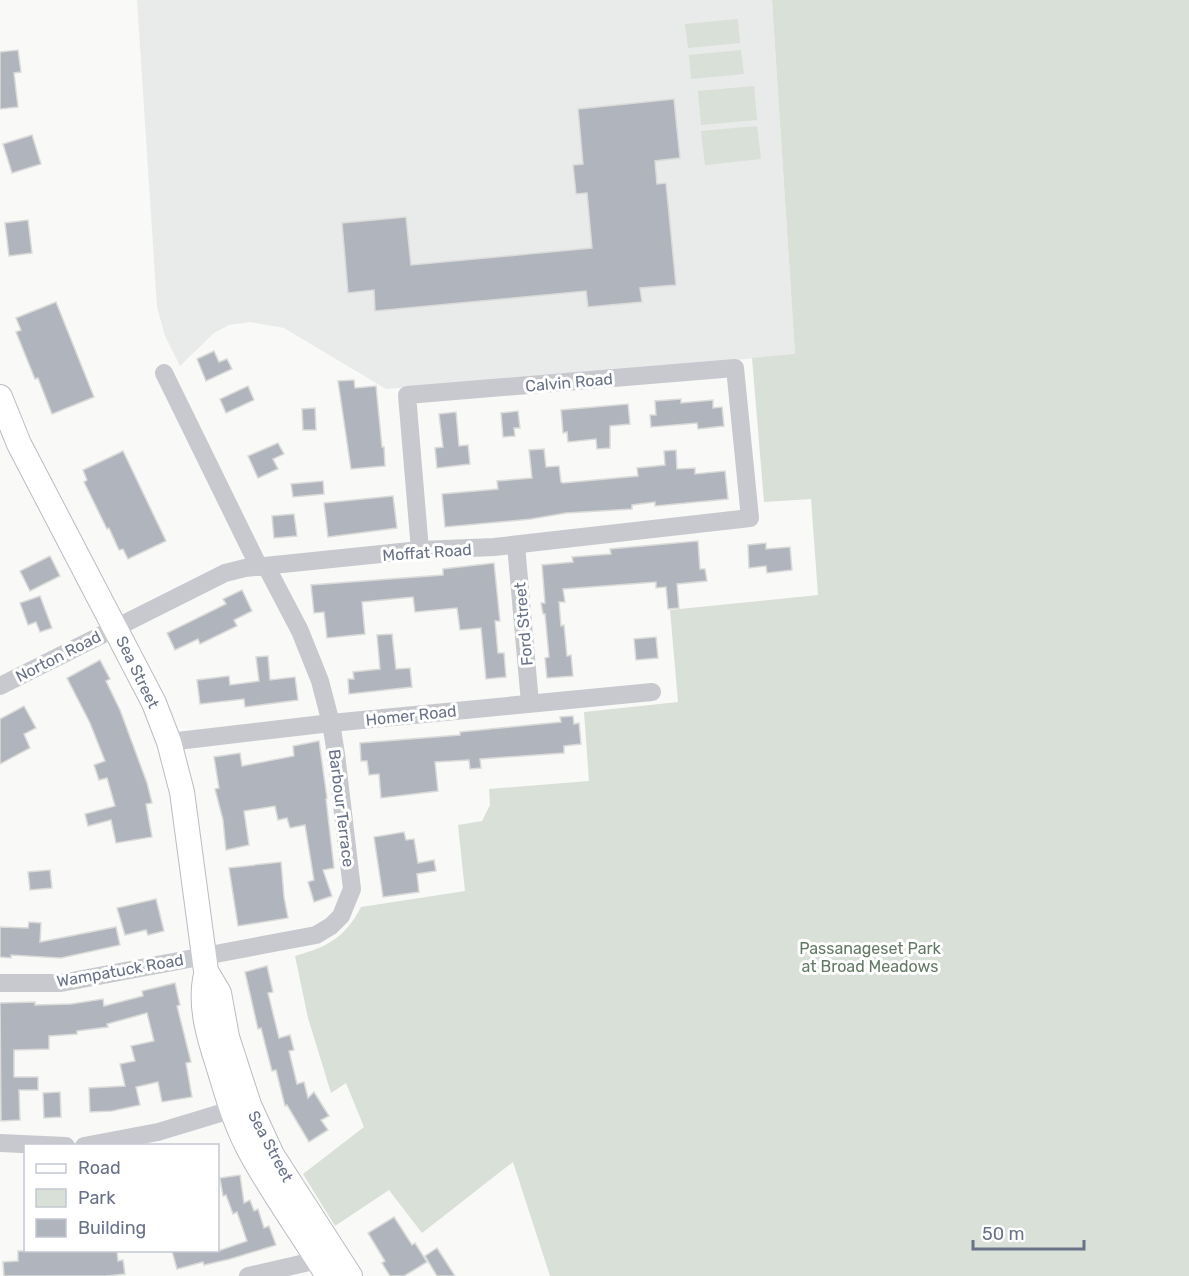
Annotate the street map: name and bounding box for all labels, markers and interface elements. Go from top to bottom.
street label: Calvin Road [525,369,614,396]
street label: Moffat Road [382,540,472,565]
street label: Ford Street [510,581,537,667]
street label: Norton Road [12,627,104,686]
street label: Sea Street [112,633,163,711]
street label: Homer Road [365,701,457,730]
street label: Barbour Terrace [325,748,358,868]
park label: Passanageset Park at Broad Meadows [799,939,942,976]
street label: Wampatuck Road [55,950,185,991]
street label: Sea Street [244,1107,297,1185]
legend [24,1144,219,1252]
text: Road [78,1157,121,1179]
text: Park [78,1187,116,1209]
scale bar [973,1213,1084,1251]
text: Building [78,1217,146,1239]
text: 50 m [982,1223,1025,1245]

